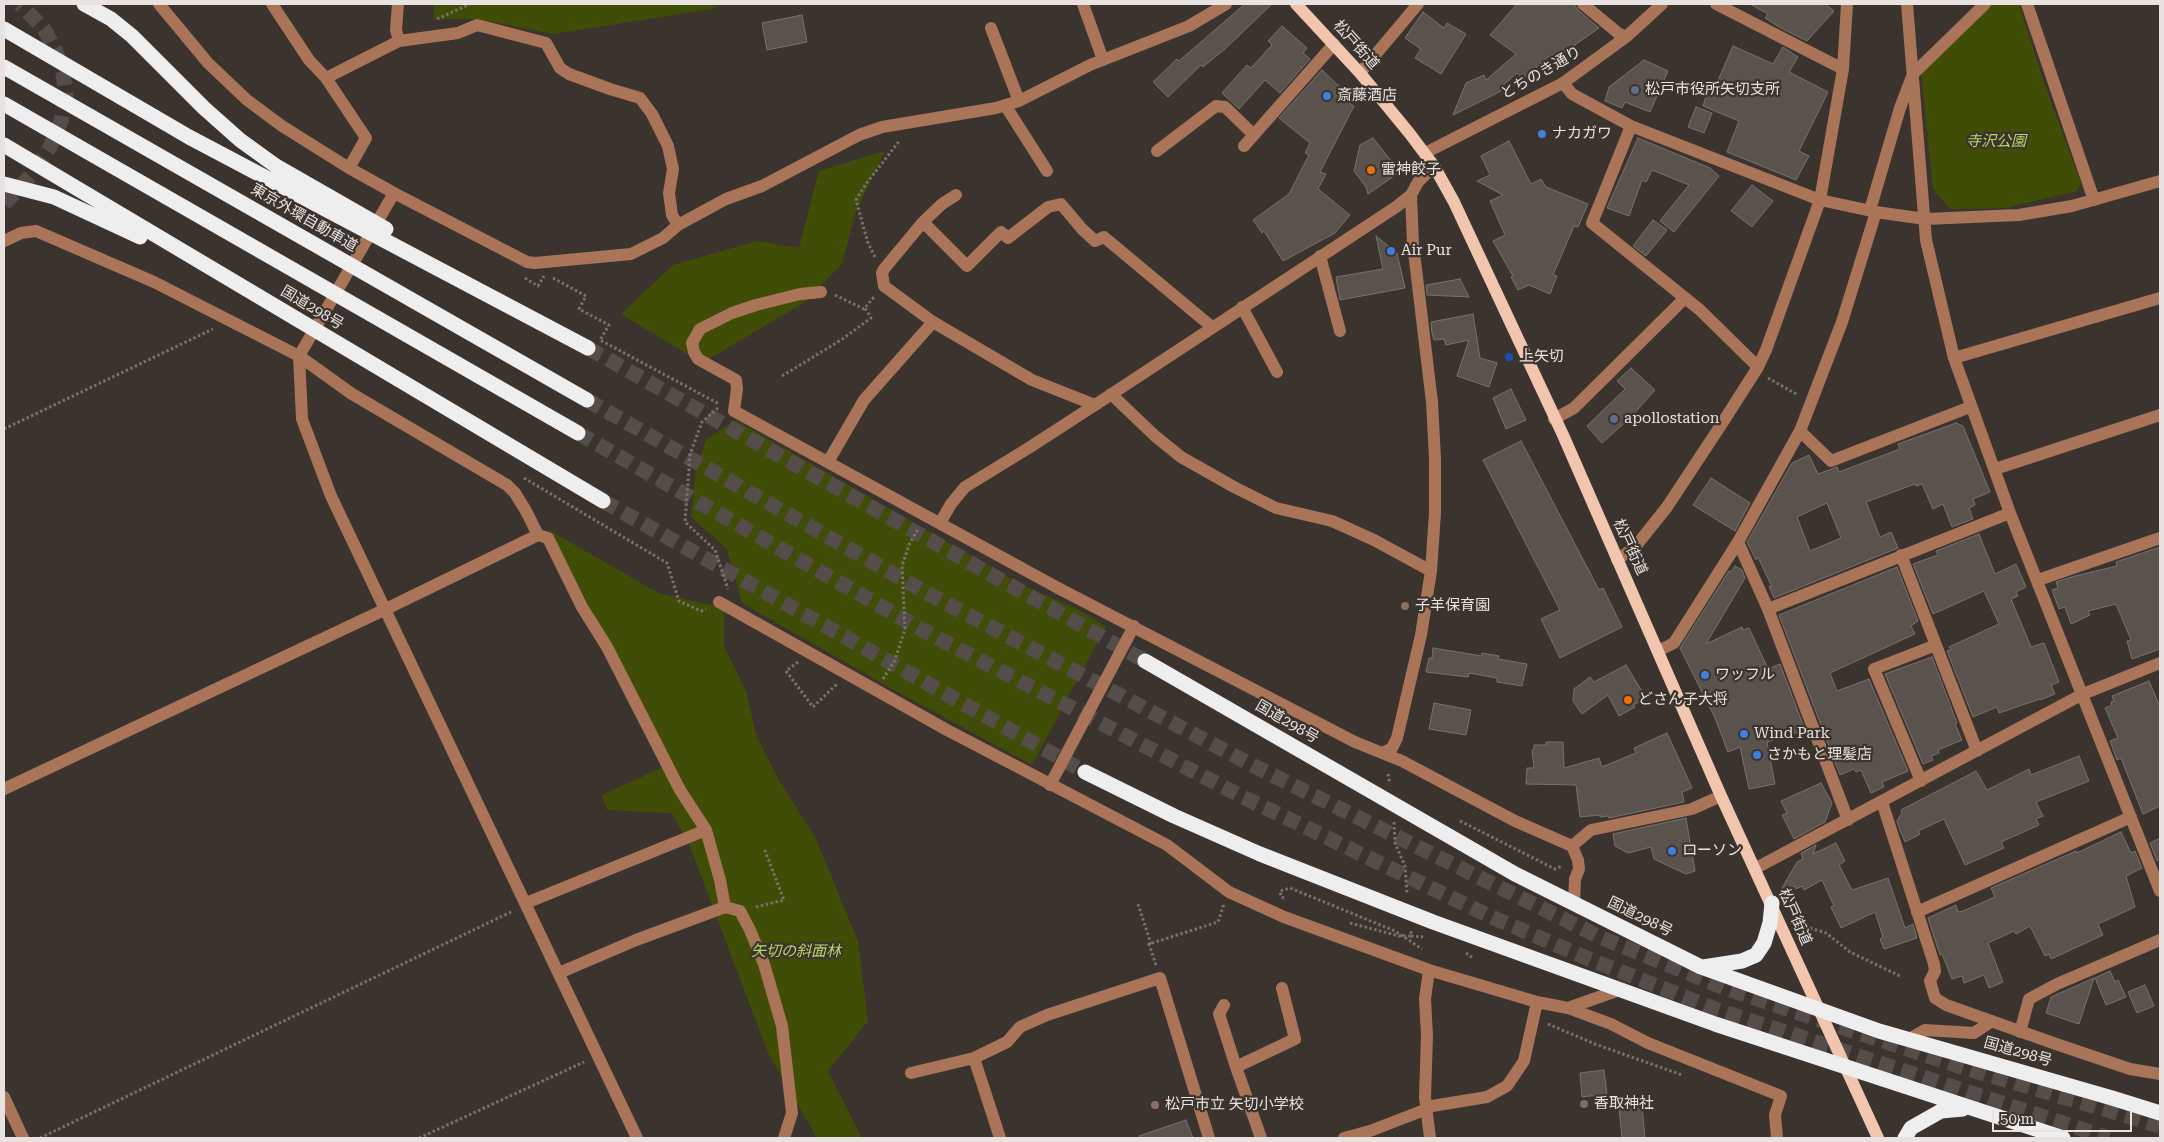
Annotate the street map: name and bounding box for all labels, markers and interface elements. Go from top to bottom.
street label: 松戸街道 [1329,17,1383,73]
street label: とちのき通り [1498,43,1584,103]
place label: 松戸市役所矢切支所 [1645,81,1780,99]
marker: 松戸市役所矢切支所 [1629,84,1641,96]
place label: 斎藤酒店 [1337,87,1397,105]
marker: 斎藤酒店 [1321,90,1333,102]
place label: ナカガワ [1552,125,1612,143]
marker: ナカガワ [1536,128,1548,140]
park label: 寺沢公園 [1966,133,2026,151]
place label: 雷神餃子 [1381,161,1441,179]
marker: 雷神餃子 [1365,164,1377,176]
street label: 東京外環自動車道 [248,180,360,256]
place label: Air Pur [1401,242,1452,260]
marker: Air Pur [1385,245,1397,257]
street label: 国道298号 [277,282,347,334]
place label: 上矢切 [1519,348,1564,366]
marker: 上矢切 [1503,351,1515,363]
place label: apollostation [1624,410,1720,428]
marker: apollostation [1608,413,1620,425]
street label: 松戸街道 [1609,516,1651,578]
place label: 子羊保育園 [1415,597,1490,615]
marker: 子羊保育園 [1399,600,1411,612]
place label: ワッフル [1715,666,1775,684]
marker: ワッフル [1699,669,1711,681]
place label: どさん子大将 [1638,691,1728,709]
marker: どさん子大将 [1622,694,1634,706]
street label: 国道298号 [1252,697,1322,747]
place label: Wind Park [1754,725,1830,743]
marker: Wind Park [1738,728,1750,740]
place label: さかもと理髪店 [1767,746,1872,764]
marker: さかもと理髪店 [1751,749,1763,761]
place label: ローソン [1682,842,1742,860]
marker: ローソン [1666,845,1678,857]
street label: 松戸街道 [1775,886,1815,948]
street label: 国道298号 [1605,894,1675,940]
park label: 矢切の斜面林 [751,943,841,961]
street label: 国道298号 [1982,1034,2054,1070]
place label: 香取神社 [1594,1095,1654,1113]
place label: 松戸市立 矢切小学校 [1165,1096,1304,1114]
marker: 香取神社 [1578,1098,1590,1110]
marker: 松戸市立 矢切小学校 [1149,1099,1161,1111]
scale bar [1994,1100,2134,1132]
text: 50 m [2000,1110,2034,1128]

